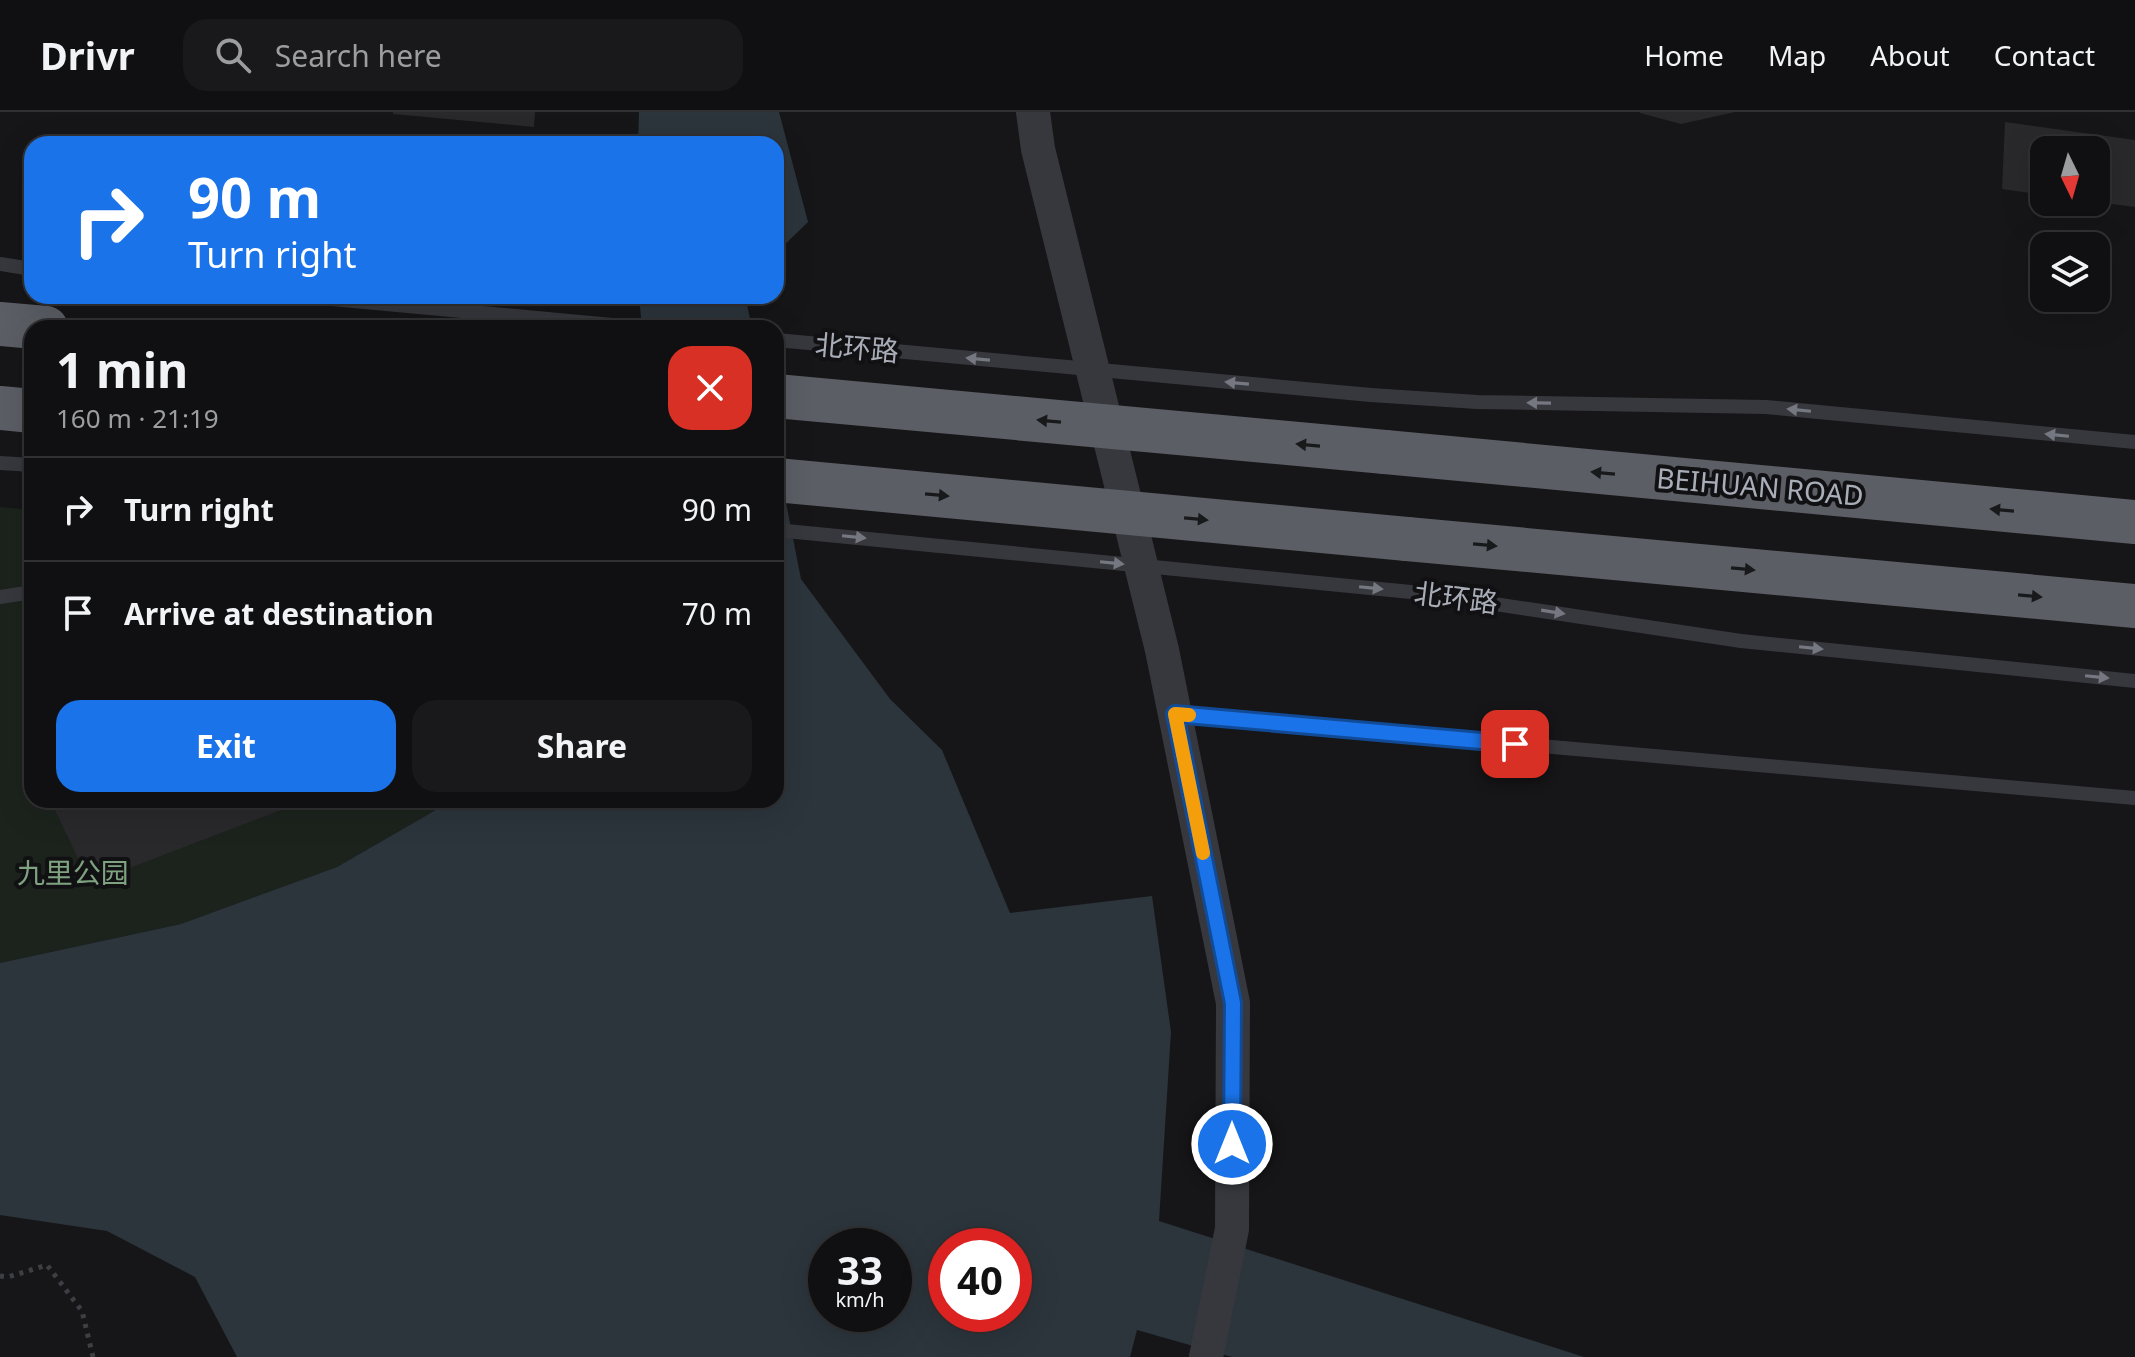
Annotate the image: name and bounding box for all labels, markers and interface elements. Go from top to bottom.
search box [183,19,743,91]
text: Drivr [40,29,135,81]
icon: search [211,33,255,77]
text: Search here [275,35,442,76]
text: Home [1644,36,1724,74]
text: Map [1768,36,1826,74]
text: About [1870,36,1950,74]
text: Contact [1994,36,2095,74]
north arrow [2030,136,2110,216]
map controls [2030,136,2110,312]
text: 90 m [188,158,321,234]
icon: right [56,168,160,272]
text: Turn right [188,230,356,279]
button: layers [2030,232,2110,312]
street label: 北环路 [814,324,901,370]
text: 1 min [56,337,188,402]
button: close [668,346,752,430]
one-way arrow [965,352,990,365]
one-way arrow [1224,376,1249,389]
one-way arrow [1526,397,1551,410]
text: 160 m · 21:19 [56,400,219,436]
one-way arrow [1786,403,1811,416]
one-way arrow [1036,414,1061,427]
one-way arrow [2044,428,2069,441]
one-way arrow [1295,438,1320,451]
street label: BEIHUAN ROAD [1655,458,1865,514]
one-way arrow [1590,466,1615,479]
icon: right [56,487,100,531]
text: Turn right [124,489,274,530]
text: 90 m [682,489,752,530]
one-way arrow [925,489,950,502]
one-way arrow [1989,503,2014,516]
one-way arrow [1184,513,1209,526]
one-way arrow [842,531,867,544]
one-way arrow [1473,539,1498,552]
one-way arrow [1100,556,1125,569]
one-way arrow [1731,563,1756,576]
street label: 北环路 [1412,573,1500,621]
one-way arrow [1359,581,1384,594]
one-way arrow [2018,590,2043,603]
icon: arrive [56,591,100,635]
text: Arrive at destination [124,593,434,634]
text: 70 m [682,593,752,634]
one-way arrow [1541,606,1566,619]
one-way arrow [1799,642,1824,655]
one-way arrow [2085,671,2110,684]
button: Exit [56,700,396,792]
button: Share [412,700,752,792]
pin [1481,710,1549,778]
icon: arrive [1493,722,1537,766]
park label: 九里公园 [17,853,129,891]
position arrow [1190,1102,1274,1186]
speed limit sign: 40 [928,1228,1032,1332]
text: 33 [837,1242,883,1297]
text: km/h [835,1286,885,1313]

